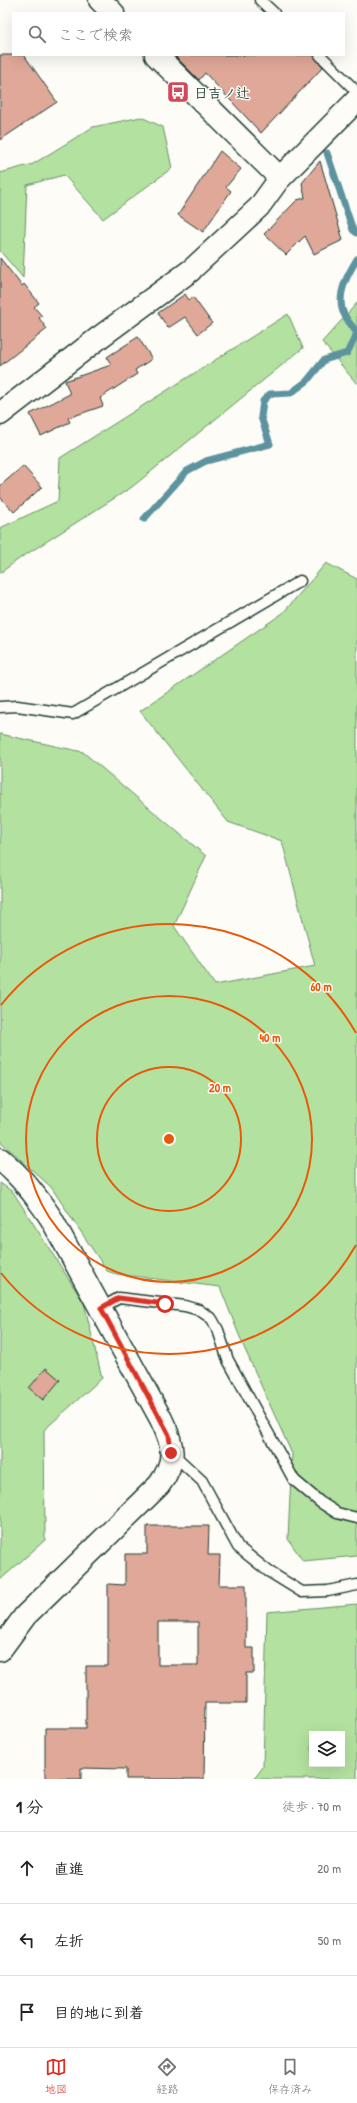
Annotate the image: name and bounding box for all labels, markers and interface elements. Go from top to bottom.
search box [12,12,345,56]
icon: search [26,23,48,45]
text: ここで検索 [58,24,133,45]
bus stop icon: 日吉ノ辻 [165,79,191,105]
place label: 日吉ノ辻 [194,83,250,102]
text: 60 m [310,978,332,995]
text: 40 m [260,1029,280,1046]
text: 20 m [209,1079,231,1096]
centre of rings [162,1132,176,1146]
route start [156,1295,174,1313]
route end [162,1444,180,1462]
map controls [309,1731,345,1767]
button: layers [309,1731,345,1767]
text: 1 分 [16,1795,43,1818]
text: 徒歩 · 70 m [282,1797,341,1815]
icon: ahead [16,1857,38,1879]
text: 直進 [54,1858,84,1879]
text: 20 m [317,1859,341,1877]
icon: left [16,1929,38,1951]
text: 左折 [54,1930,84,1951]
text: 50 m [318,1931,341,1949]
icon: arrive [16,2001,38,2023]
text: 目的地に到着 [54,2002,144,2023]
tab: 地図 [45,2056,67,2096]
tab: 経路 [156,2056,178,2096]
tab: 保存済み [268,2056,312,2096]

